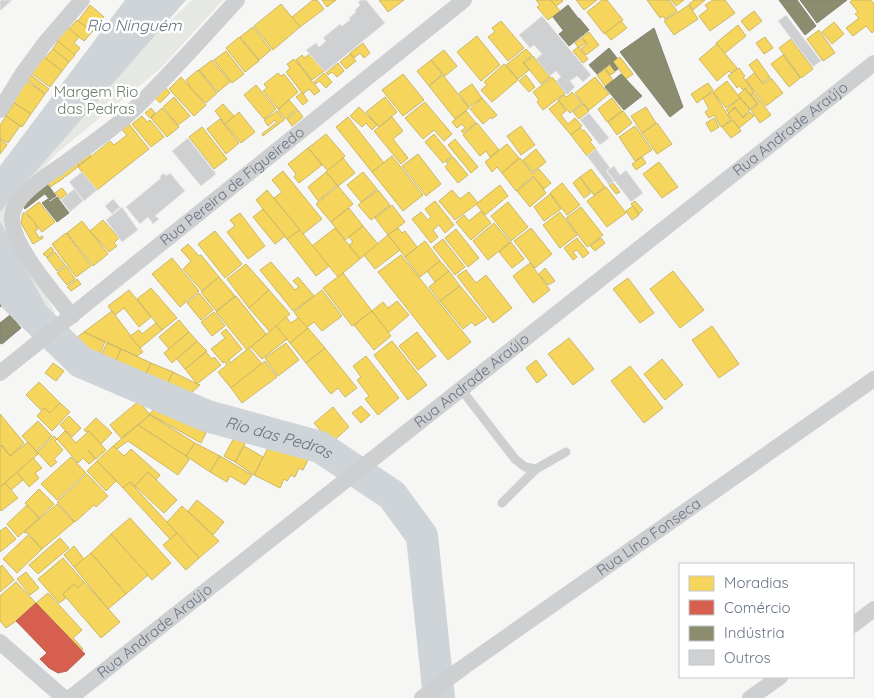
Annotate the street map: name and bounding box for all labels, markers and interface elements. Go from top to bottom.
water label: Rio Ninguém [86,15,182,35]
street label: Rua Andrade Araújo [729,77,852,180]
park label: Margem Rio das Pedras [54,82,138,118]
street label: Rua Pereira de Figueiredo [156,122,308,250]
street label: Rua Andrade Araújo [410,329,533,432]
water label: Rio das Pedras [223,412,338,463]
street label: Rua Lino Fonseca [593,494,704,580]
legend [679,563,854,678]
text: Moradias [724,573,789,592]
street label: Rua Andrade Araújo [93,579,216,682]
text: Comércio [724,598,791,617]
text: Indústria [724,623,784,642]
text: Outros [724,648,771,667]

